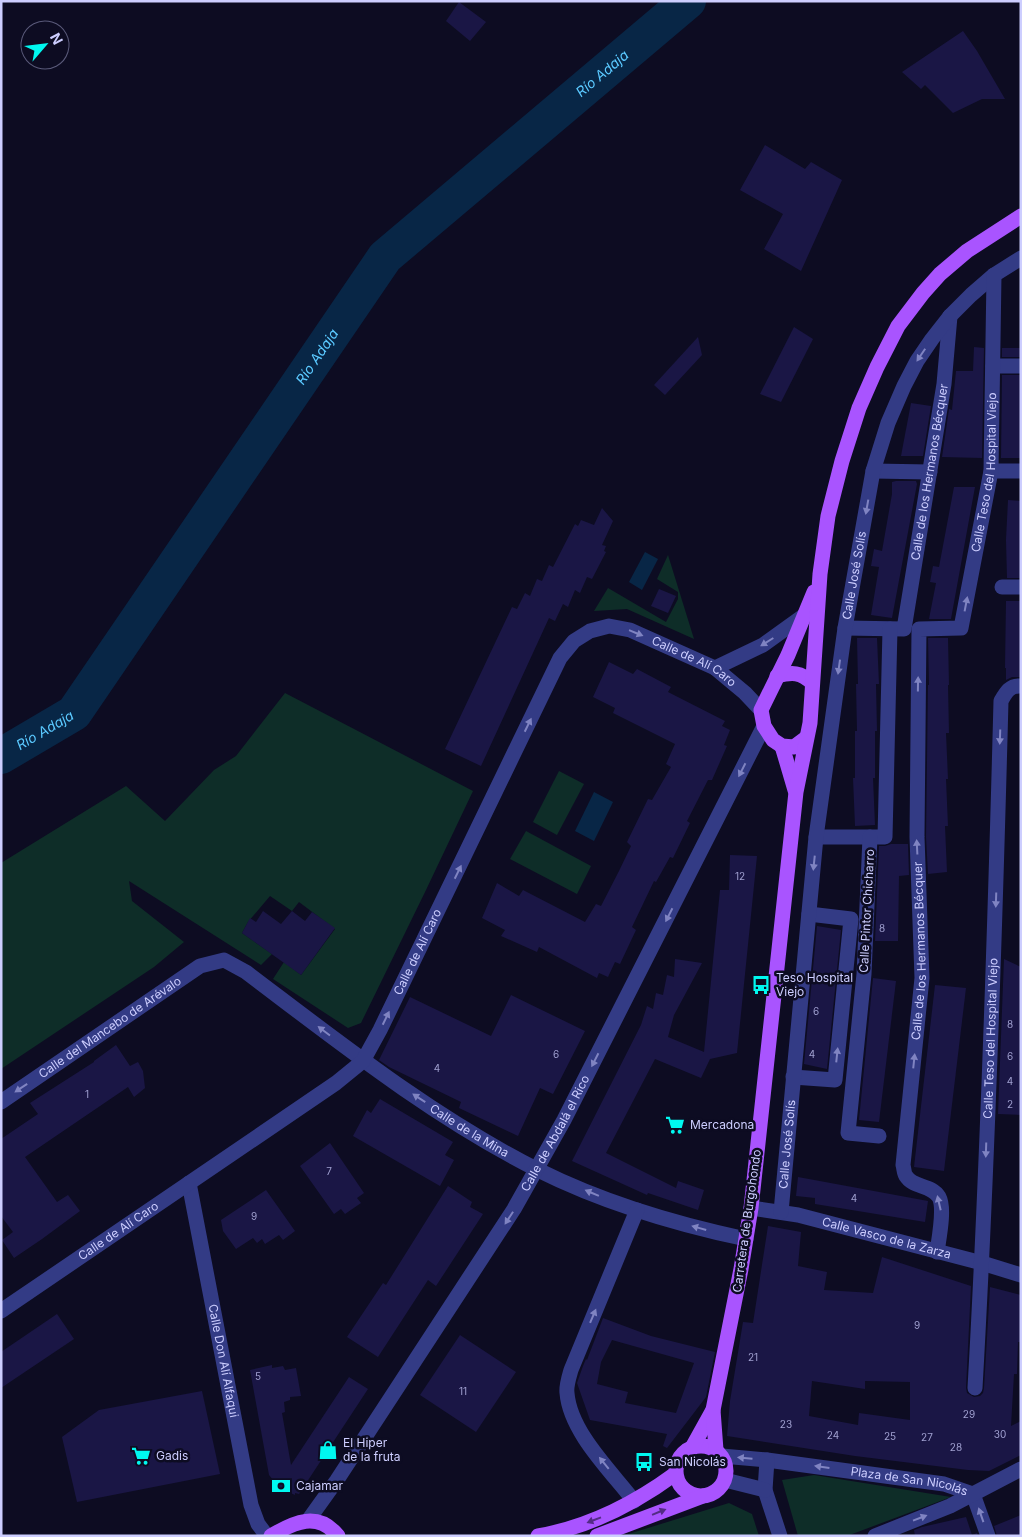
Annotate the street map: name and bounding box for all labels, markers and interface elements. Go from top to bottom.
north arrow [20,20,70,70]
text: N [47,30,67,47]
water label: Río Adaja [572,46,632,100]
water label: Río Adaja [292,325,342,387]
one-way arrow [916,348,926,362]
street label: Calle de los Hermanos Bécquer [907,382,951,561]
street label: Calle Teso del Hospital Viejo [968,392,999,553]
one-way arrow [862,499,870,515]
street label: Calle José Solís [839,530,869,621]
one-way arrow [962,596,970,612]
one-way arrow [629,629,644,637]
street label: Calle de Alí Caro [649,633,740,690]
one-way arrow [760,638,773,647]
one-way arrow [835,659,843,675]
one-way arrow [914,676,922,692]
water label: Río Adaja [13,706,77,753]
one-way arrow [524,718,532,733]
one-way arrow [996,730,1004,746]
one-way arrow [738,763,746,777]
one-way arrow [913,838,921,854]
street label: Calle Pintor Chicharro [856,849,877,973]
one-way arrow [810,855,818,871]
street label: Calle de los Hermanos Bécquer [908,861,929,1041]
one-way arrow [454,865,462,879]
house number: 12 [735,870,745,882]
one-way arrow [992,892,1000,908]
street label: Calle de Alí Caro [390,906,444,997]
one-way arrow [665,908,673,922]
house number: 8 [879,922,885,934]
street label: Calle Teso del Hospital Viejo [980,958,1001,1119]
place label: Teso Hospital Viejo [776,970,853,999]
street label: Calle del Mancebo de Arévalo [36,973,184,1081]
bus stop icon: Teso Hospital Viejo [750,974,772,996]
house number: 6 [813,1005,819,1017]
one-way arrow [383,1011,391,1025]
house number: 8 [1007,1018,1013,1030]
one-way arrow [317,1026,331,1036]
one-way arrow [833,1047,841,1063]
house number: 6 [553,1048,559,1060]
house number: 4 [809,1048,815,1060]
house number: 6 [1007,1050,1013,1062]
one-way arrow [591,1053,599,1067]
one-way arrow [910,1053,918,1069]
house number: 4 [434,1062,440,1074]
street label: Calle de Abdalá el Rico [517,1072,593,1194]
house number: 4 [1007,1075,1013,1087]
one-way arrow [15,1083,28,1093]
house number: 1 [85,1088,89,1100]
one-way arrow [412,1093,426,1103]
house number: 2 [1007,1098,1013,1110]
street label: Calle José Solís [775,1099,798,1190]
street label: Calle de la Mina [427,1101,512,1160]
supermarket icon: Mercadona [664,1114,686,1136]
place label: Mercadona [690,1117,754,1132]
one-way arrow [982,1142,990,1158]
street label: Carretera de Burgohondo [729,1148,764,1293]
house number: 7 [326,1165,332,1177]
one-way arrow [585,1189,599,1197]
house number: 4 [851,1192,857,1204]
one-way arrow [935,1196,943,1211]
street label: Calle de Alí Caro [75,1198,161,1263]
house number: 9 [251,1210,257,1222]
one-way arrow [504,1211,513,1224]
street label: Calle Vasco de la Zarza [820,1214,953,1262]
one-way arrow [691,1224,706,1232]
street label: Calle Don Alí Alfaqui [205,1303,242,1419]
one-way arrow [590,1309,597,1324]
house number: 9 [914,1319,920,1331]
house number: 21 [748,1351,758,1363]
house number: 5 [255,1370,261,1382]
house number: 11 [459,1385,467,1397]
house number: 29 [963,1408,975,1420]
house number: 23 [780,1418,792,1430]
house number: 30 [994,1428,1006,1440]
house number: 24 [827,1429,839,1441]
house number: 25 [884,1430,896,1442]
house number: 27 [921,1431,933,1443]
place label: El Hiper de la fruta [343,1435,401,1464]
shop icon: El Hiper de la fruta [317,1439,339,1461]
house number: 28 [950,1441,962,1453]
supermarket icon: Gadis [130,1445,152,1467]
place label: Gadis [156,1448,188,1463]
bus stop icon: San Nicolás [633,1451,655,1473]
one-way arrow [737,1453,753,1461]
place label: San Nicolás [659,1454,726,1469]
one-way arrow [599,1457,610,1470]
one-way arrow [814,1463,830,1471]
street label: Plaza de San Nicolás [850,1463,970,1499]
bank icon: Cajamar [270,1475,292,1497]
place label: Cajamar [296,1478,343,1493]
one-way arrow [977,1507,984,1522]
one-way arrow [652,1508,666,1516]
one-way arrow [913,1514,928,1522]
one-way arrow [587,1517,602,1524]

